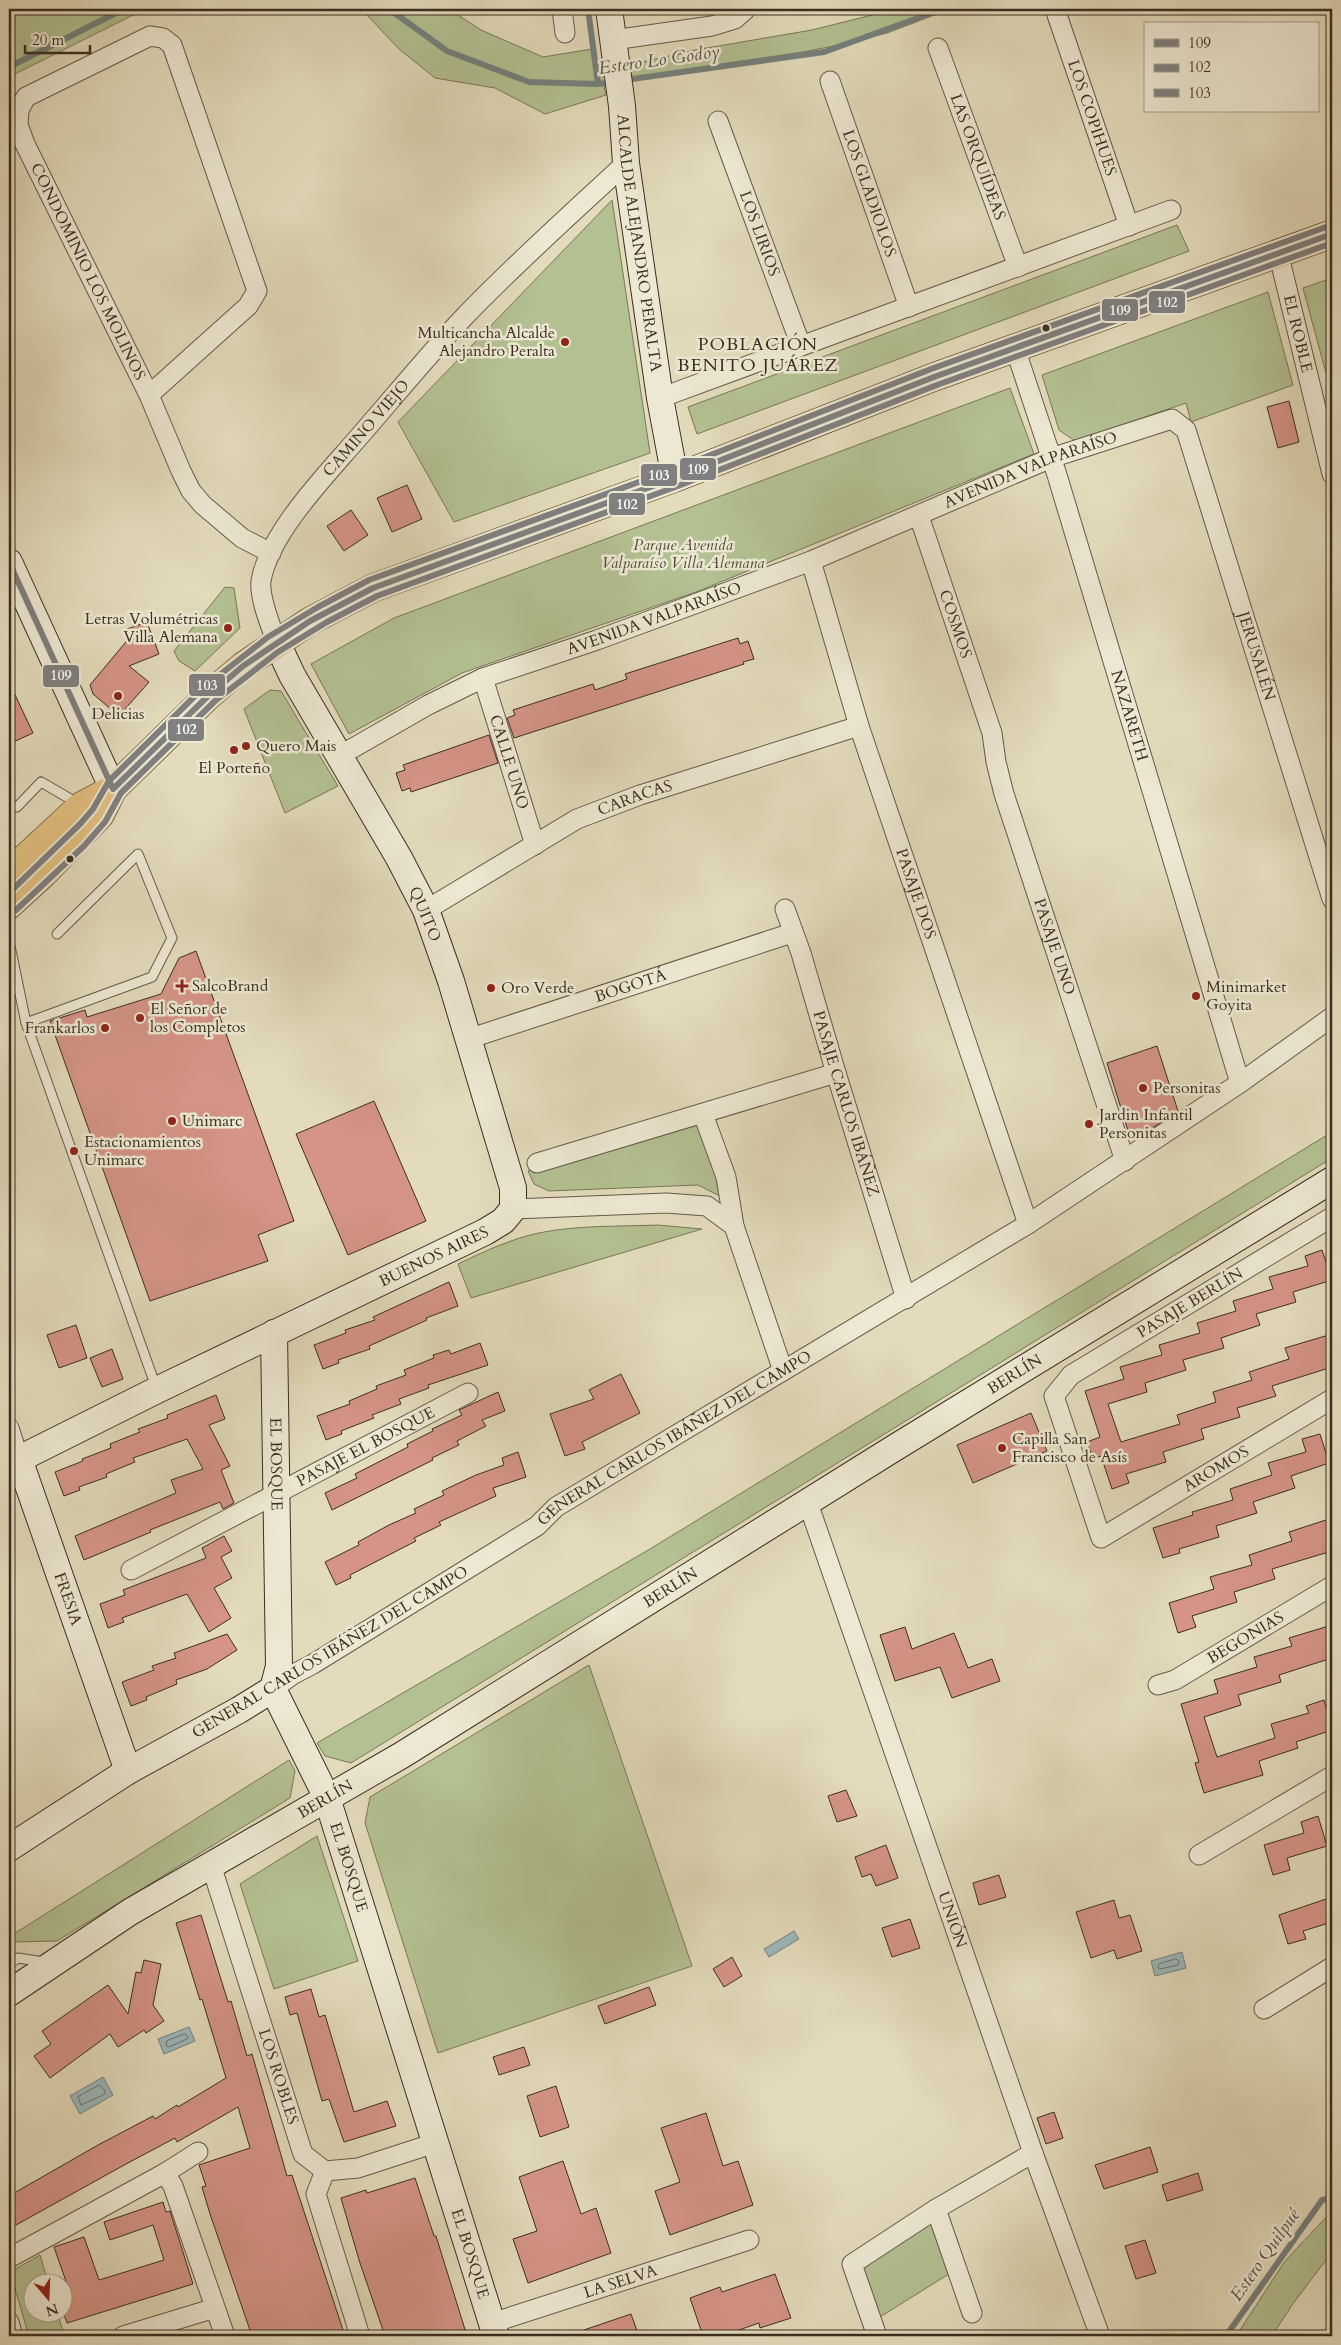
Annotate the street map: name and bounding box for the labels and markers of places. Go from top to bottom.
place label: Multicancha Alcalde Alejandro Peralta [417,322,555,362]
unlabelled marker [1041,323,1051,333]
marker: Multicancha Alcalde Alejandro Peralta [559,336,571,348]
place label: Letras Volumétricas Villa Alemana [85,608,218,648]
marker: Letras Volumétricas Villa Alemana [222,622,234,634]
marker: Delicias [112,690,124,702]
place label: Delicias [92,703,144,725]
place label: Quero Mais [256,735,336,757]
marker: Quero Mais [240,740,252,752]
marker: El Porteño [228,744,240,756]
place label: El Porteño [198,757,270,779]
unlabelled marker [65,854,75,864]
place label: SalcoBrand [192,975,269,997]
place label: Minimarket Goyita [1206,976,1286,1016]
place label: Oro Verde [501,977,574,999]
marker: SalcoBrand [176,980,188,992]
marker: Oro Verde [485,982,497,994]
marker: Minimarket Goyita [1190,990,1202,1002]
place label: El Señor de los Completos [150,998,246,1038]
marker: El Señor de los Completos [134,1012,146,1024]
place label: Frankarlos [25,1017,95,1039]
marker: Frankarlos [99,1022,111,1034]
place label: Personitas [1153,1077,1220,1099]
marker: Personitas [1137,1082,1149,1094]
place label: Jardin Infantil Personitas [1097,1104,1193,1144]
place label: Unimarc [182,1110,242,1132]
marker: Unimarc [166,1115,178,1127]
marker: Jardin Infantil Personitas [1083,1118,1095,1130]
place label: Estacionamientos Unimarc [84,1131,201,1171]
marker: Estacionamientos Unimarc [68,1145,80,1157]
place label: Capilla San Francisco de Asís [1012,1428,1127,1468]
marker: Capilla San Francisco de Asís [996,1442,1008,1454]

